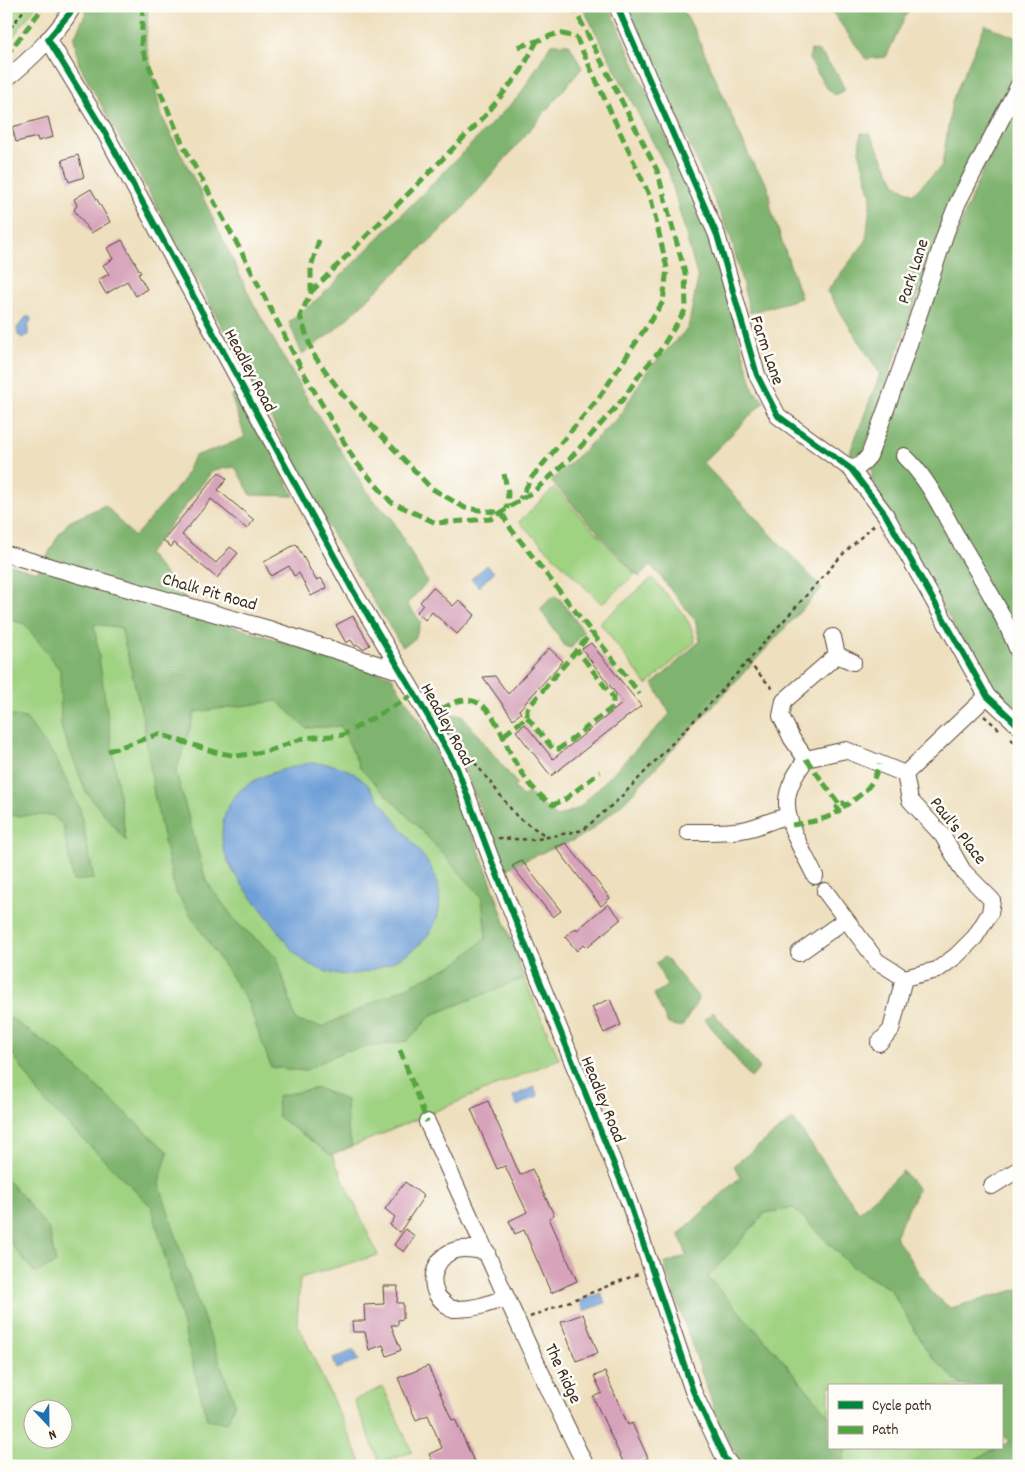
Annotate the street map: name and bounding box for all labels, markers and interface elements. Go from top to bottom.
street label: Park Lane [892,236,937,307]
street label: Farm Lane [742,313,789,389]
street label: Headley Road [216,325,281,417]
street label: Chalk Pit Road [159,568,260,619]
street label: Headley Road [413,679,479,771]
street label: Paul's Place [923,792,992,871]
street label: Headley Road [573,1053,630,1147]
street label: The Ridge [537,1340,587,1408]
legend [828,1384,1002,1450]
text: Cycle path [872,1396,932,1418]
north arrow [22,1400,72,1450]
text: Path [872,1420,898,1442]
text: N [45,1424,59,1445]

